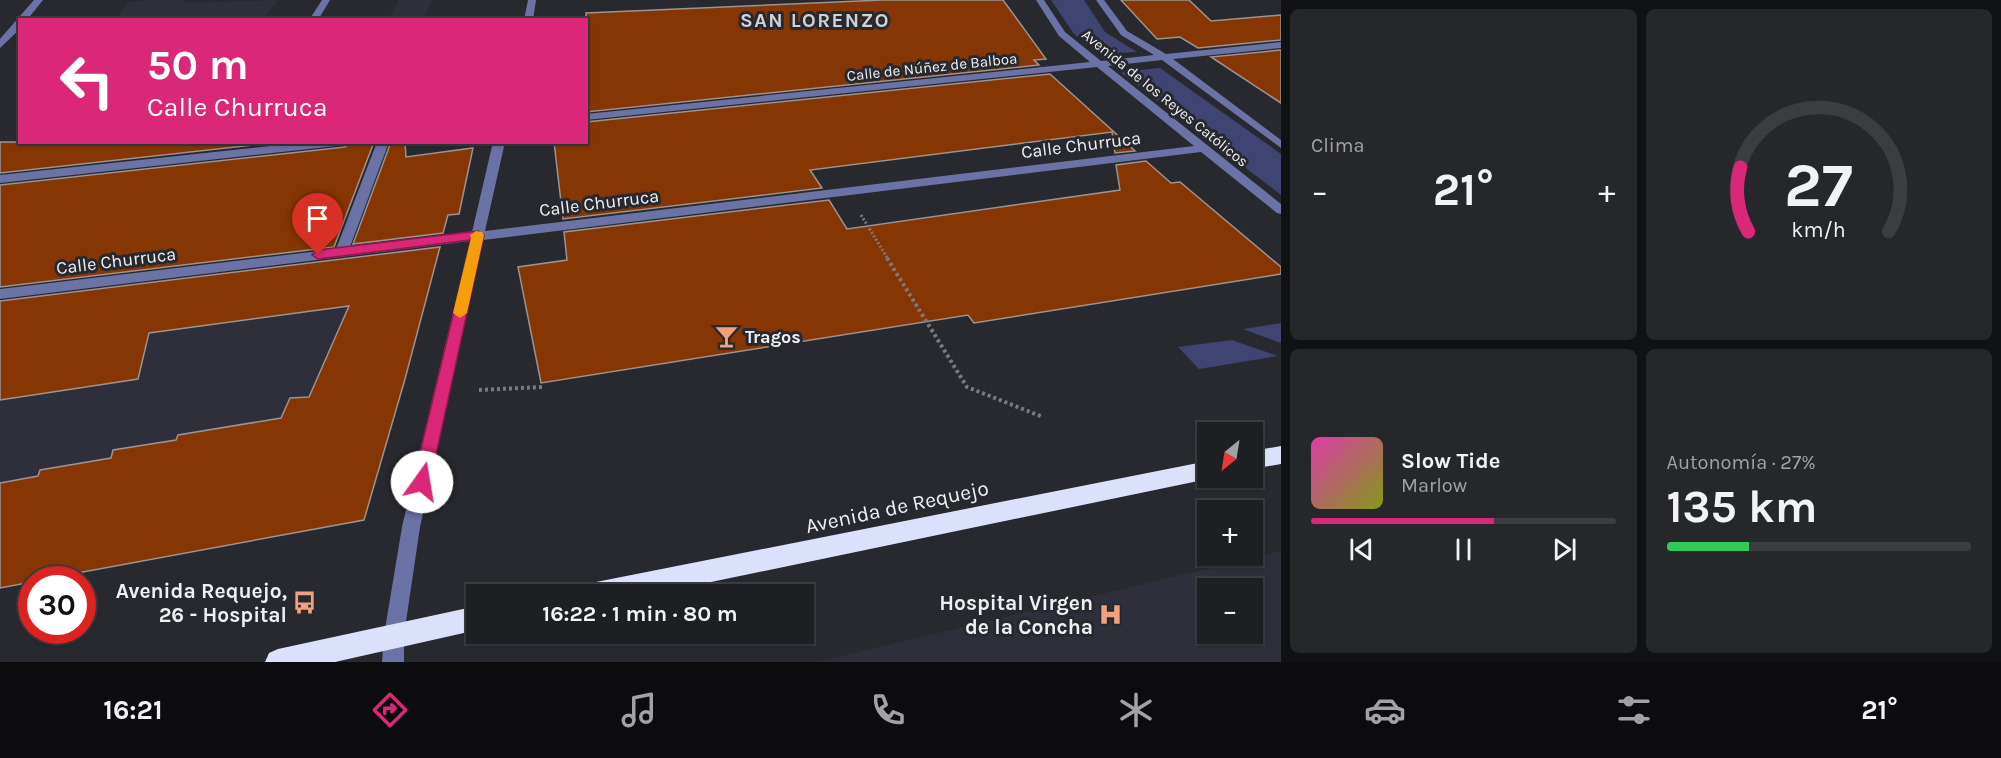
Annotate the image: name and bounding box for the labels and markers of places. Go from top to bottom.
pin [292,193,343,255]
bar icon: Tragos [714,324,740,350]
place label: Tragos [745,326,801,348]
place label: Avenida Requejo, 26 - Hospital [116,579,287,627]
bus stop icon: Avenida Requejo, 26 - Hospital [292,590,318,616]
place label: Hospital Virgen de la Concha [939,591,1093,639]
hospital icon: Hospital Virgen de la Concha [1098,602,1124,628]

